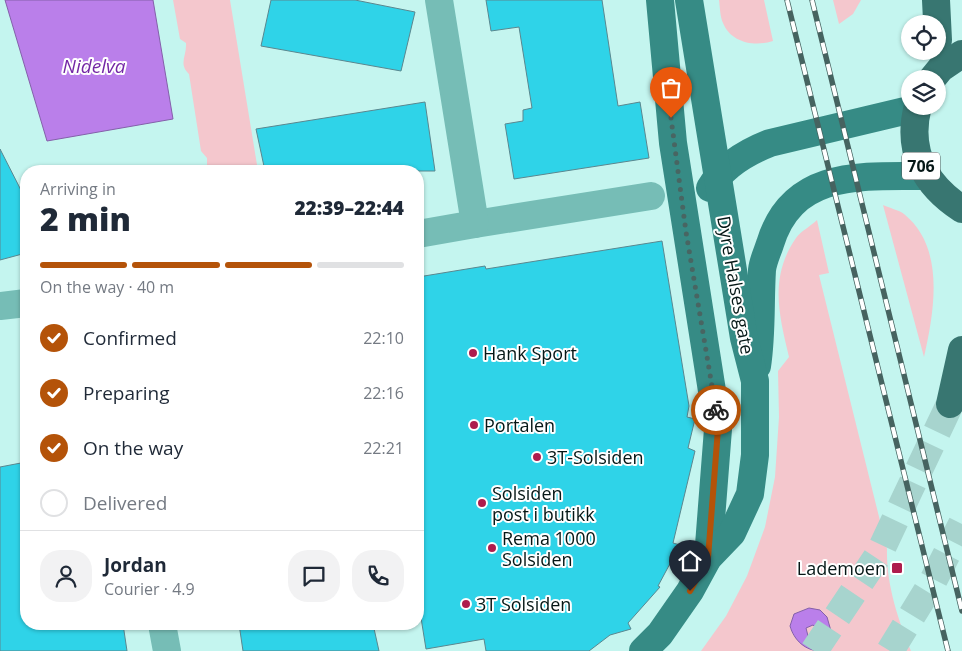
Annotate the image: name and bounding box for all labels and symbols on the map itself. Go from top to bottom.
water label: Nidelva [63,53,126,79]
pin [650,67,692,118]
road number: 706 [902,153,940,180]
street label: Dyre Halses gate [712,214,760,356]
place label: Hank Sport [483,341,577,365]
marker: Hank Sport [467,347,479,359]
courier [691,385,741,435]
place label: Portalen [484,413,555,437]
marker: Portalen [468,419,480,431]
place label: 3T-Solsiden [547,445,644,469]
marker: 3T-Solsiden [531,451,543,463]
place label: Solsiden post i butikk [492,481,595,526]
marker: Solsiden post i butikk [476,497,488,509]
place label: Rema 1000 Solsiden [502,526,596,571]
pin [669,540,711,591]
marker: Rema 1000 Solsiden [486,542,498,554]
place label: Lademoen [797,556,886,580]
marker: Lademoen [890,561,904,575]
place label: 3T Solsiden [476,592,571,616]
marker: 3T Solsiden [460,598,472,610]

